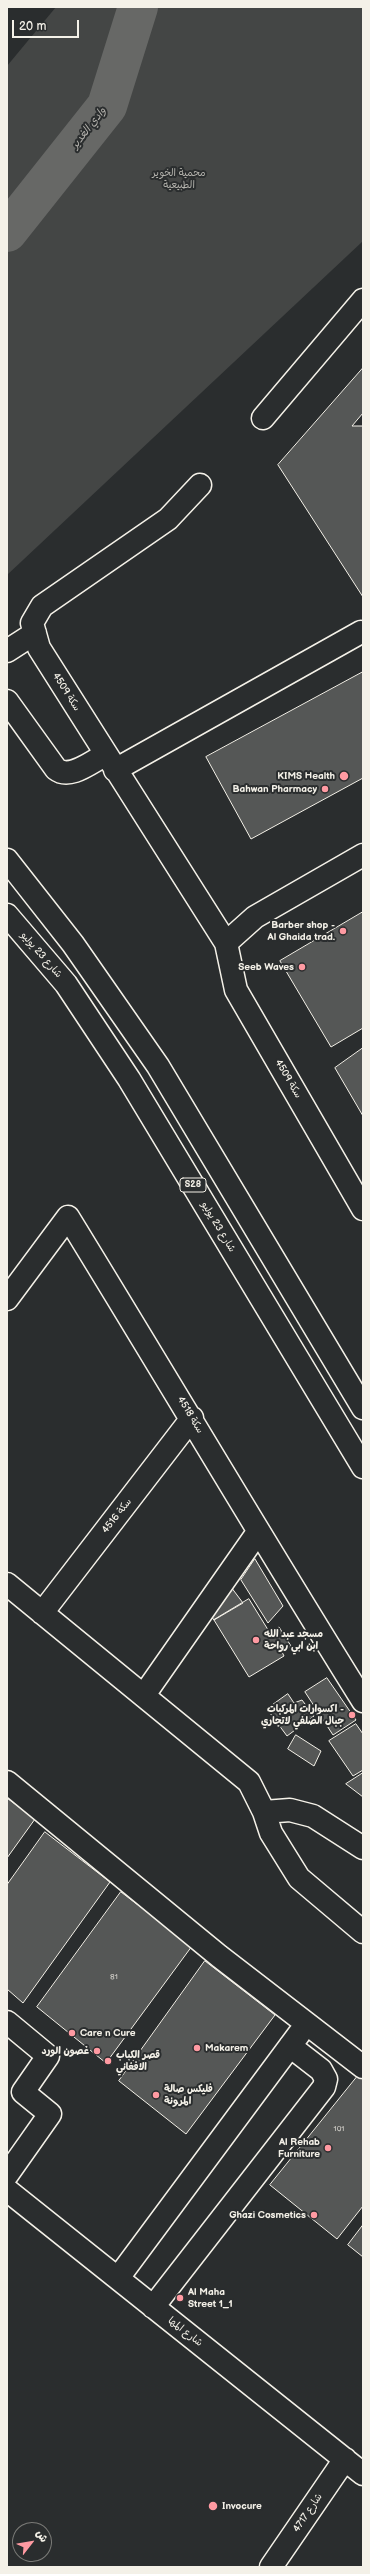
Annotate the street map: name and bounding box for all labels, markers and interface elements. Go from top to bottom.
scale bar [14,12,81,38]
text: 20 m [19,19,46,34]
water label: وادي الغدير [69,105,109,151]
park label: محمية الخوير الطبيعية [152,167,206,190]
street label: سكة 4509 [50,671,82,713]
place label: KIMS Health [277,770,335,782]
marker: KIMS Health [338,770,350,782]
place label: Bahwan Pharmacy [233,783,317,795]
marker: Bahwan Pharmacy [320,784,330,794]
place label: Barber shop - Al Ghaida trad. [268,919,335,942]
marker: Barber shop - Al Ghaida trad. [338,926,348,936]
street label: شارع 23 يوليو [18,930,64,980]
place label: Seeb Waves [238,961,294,973]
marker: Seeb Waves [297,962,307,972]
street label: سكة 4509 [272,1057,304,1101]
road number: S28 [180,1178,206,1192]
street label: شارع 23 يوليو [198,1200,238,1254]
street label: سكة 4518 [174,1394,206,1436]
street label: سكة 4516 [100,1496,134,1536]
place label: مسجد عبد الله ابن ابي رواحة [264,1628,323,1652]
marker: مسجد عبد الله ابن ابي رواحة [251,1635,261,1645]
place label: اكسوارات المركبات - جبال الصلفي لاتجاري [261,1703,344,1726]
marker: اكسوارات المركبات - جبال الصلفي لاتجاري [347,1710,357,1720]
house number: 81 [110,1972,118,1982]
place label: Care n Cure [80,2027,136,2039]
marker: Care n Cure [67,2028,77,2038]
place label: Makarem [205,2042,248,2054]
marker: Makarem [192,2043,202,2053]
place label: غصون الورد [41,2045,89,2057]
marker: غصون الورد [92,2046,102,2056]
place label: قصر الكباب الافغاني [116,2049,160,2072]
marker: قصر الكباب الافغاني [103,2056,113,2066]
place label: فليكس صالة المرونة [164,2083,213,2106]
marker: فليكس صالة المرونة [151,2090,161,2100]
house number: 101 [334,2124,344,2134]
place label: Al Rehab Furniture [278,2136,320,2160]
marker: Al Rehab Furniture [323,2143,333,2153]
place label: Ghazi Cosmetics [229,2209,306,2221]
marker: Ghazi Cosmetics [309,2210,319,2220]
place label: Al Maha Street 1_1 [188,2286,233,2310]
marker: Al Maha Street 1_1 [175,2293,185,2303]
street label: شارع المها [165,2315,205,2349]
street label: 4717 شارع [291,2491,325,2535]
marker: Invocure [207,2500,219,2512]
place label: Invocure [222,2500,262,2512]
north arrow [12,2522,52,2562]
text: ش [33,2528,51,2545]

